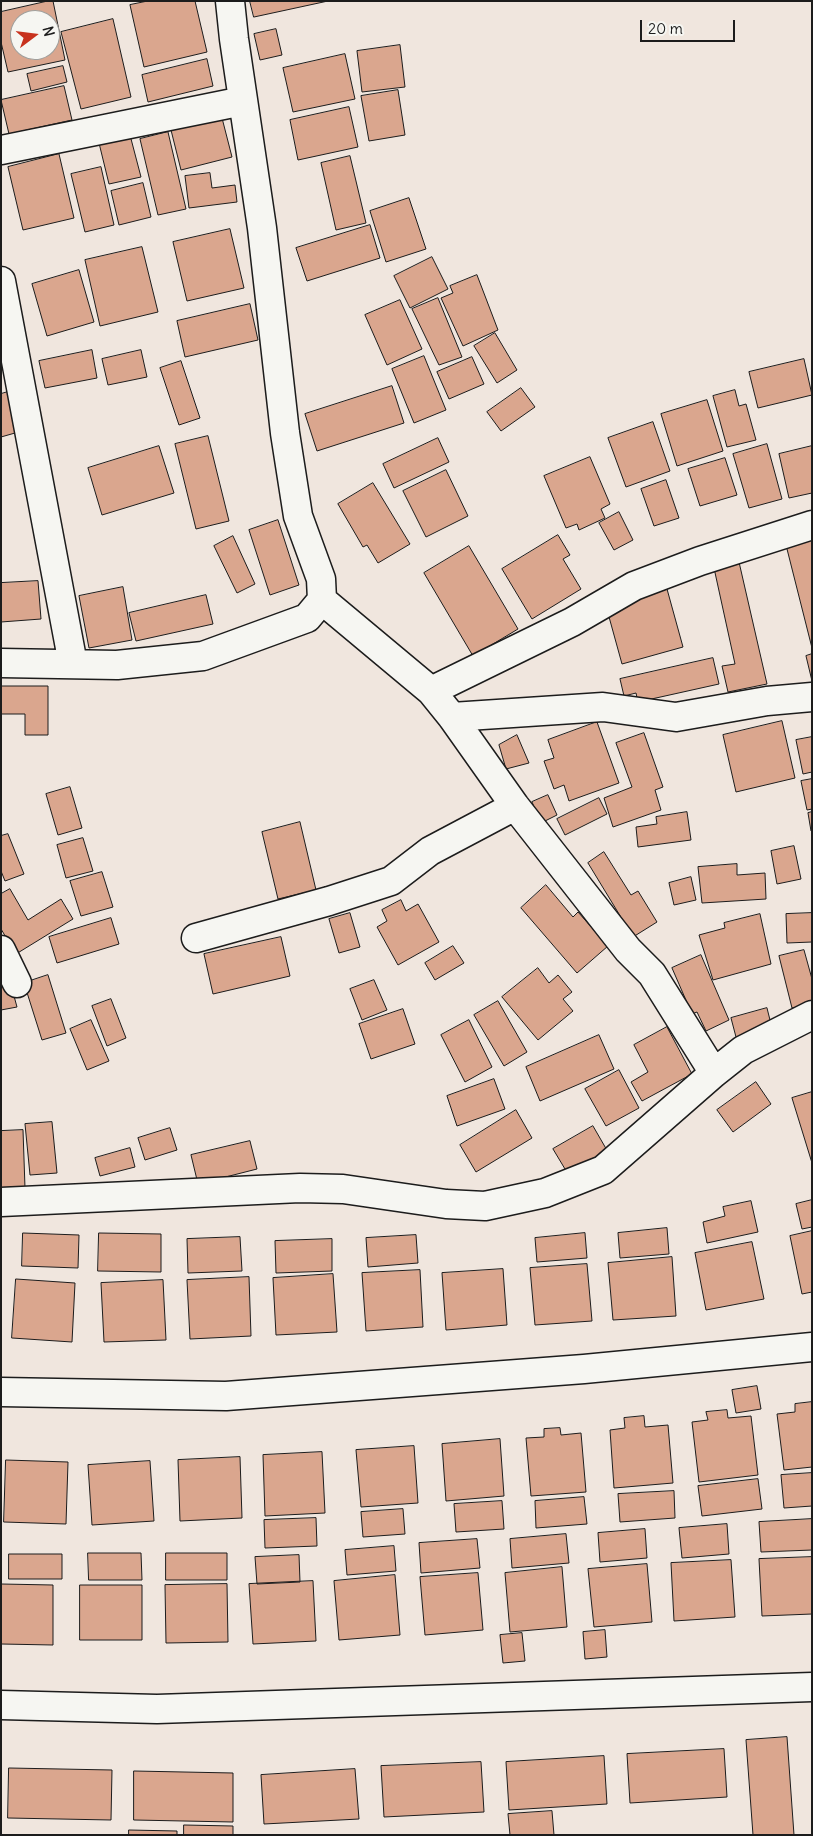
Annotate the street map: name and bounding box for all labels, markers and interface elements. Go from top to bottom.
north arrow [10,10,60,60]
scale bar [643,10,738,42]
text: 20 m [648,19,683,38]
text: N [39,24,58,38]

